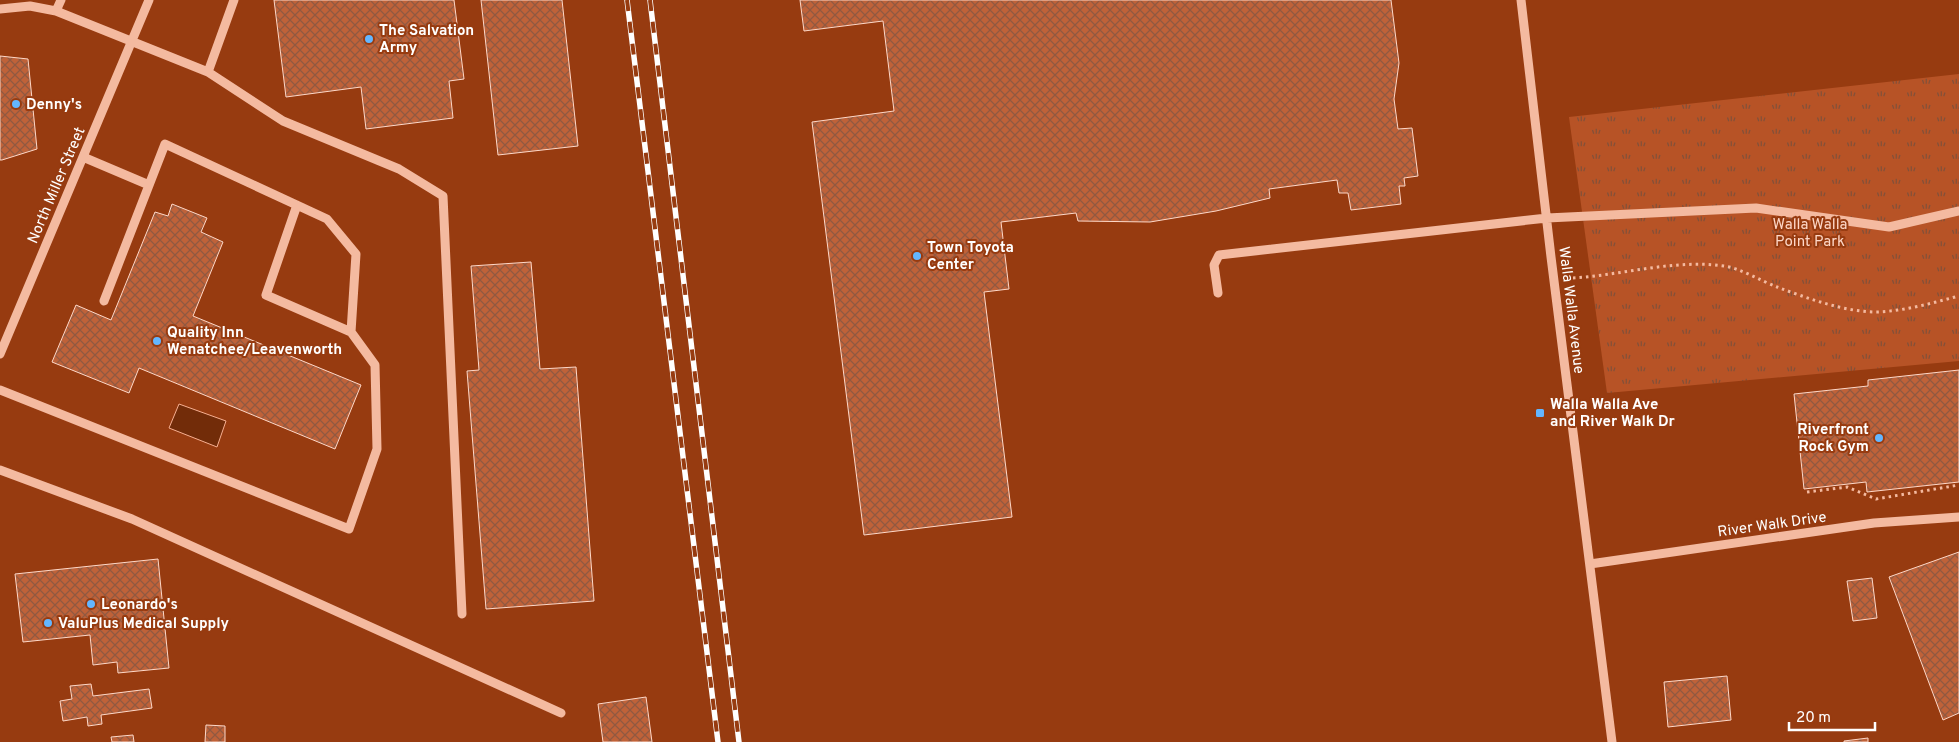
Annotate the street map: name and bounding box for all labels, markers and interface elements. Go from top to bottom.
place label: The Salvation Army [379,22,474,58]
marker: The Salvation Army [363,33,375,45]
place label: Denny's [26,96,82,115]
marker: Denny's [10,98,22,110]
street label: North Miller Street [24,124,91,247]
park label: Walla Walla Point Park [1773,216,1847,252]
place label: Town Toyota Center [927,239,1014,275]
street label: Walla Walla Avenue [1553,245,1588,375]
marker: Town Toyota Center [911,250,923,262]
place label: Quality Inn Wenatchee/Leavenworth [167,324,342,360]
marker: Quality Inn Wenatchee/Leavenworth [151,335,163,347]
place label: Walla Walla Ave and River Walk Dr [1550,396,1676,432]
marker: Walla Walla Ave and River Walk Dr [1534,407,1546,419]
place label: Riverfront Rock Gym [1797,421,1869,457]
marker: Riverfront Rock Gym [1873,432,1885,444]
street label: River Walk Drive [1717,508,1828,543]
place label: Leonardo's [101,596,178,615]
marker: Leonardo's [85,598,97,610]
place label: ValuPlus Medical Supply [58,615,229,634]
marker: ValuPlus Medical Supply [42,617,54,629]
scale bar [1789,700,1875,732]
text: 20 m [1796,709,1831,728]

